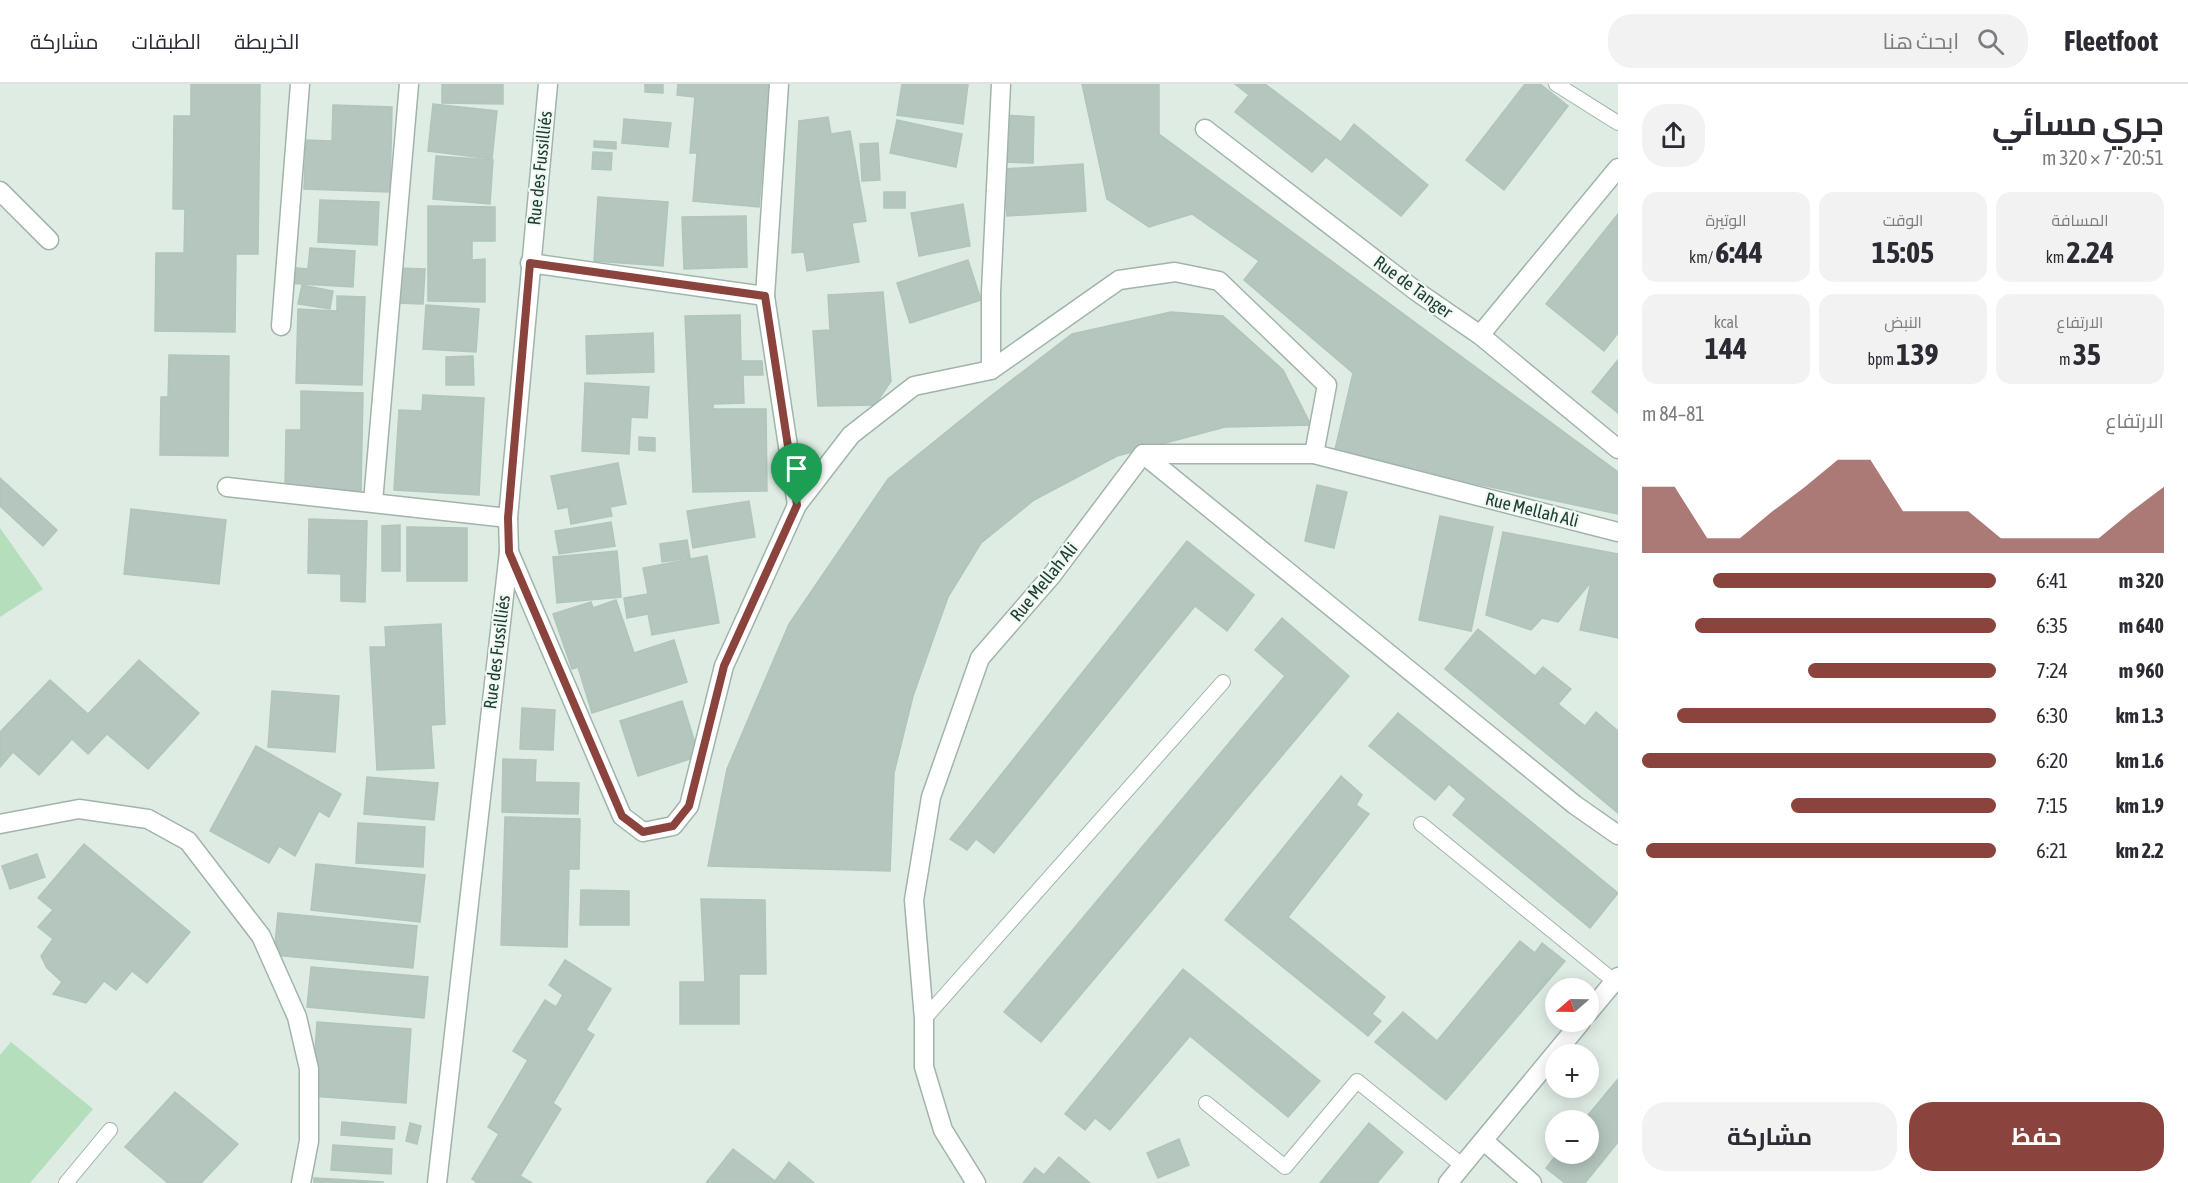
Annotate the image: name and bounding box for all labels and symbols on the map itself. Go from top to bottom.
street label: Rue des Fussilliés [523,110,556,226]
street label: Rue de Tanger [1370,251,1457,323]
pin [771,443,822,505]
street label: Rue Mellah Ali [1483,488,1581,531]
street label: Rue Mellah Ali [1005,538,1082,625]
street label: Rue des Fussilliés [479,594,514,710]
north arrow [1545,978,1599,1032]

